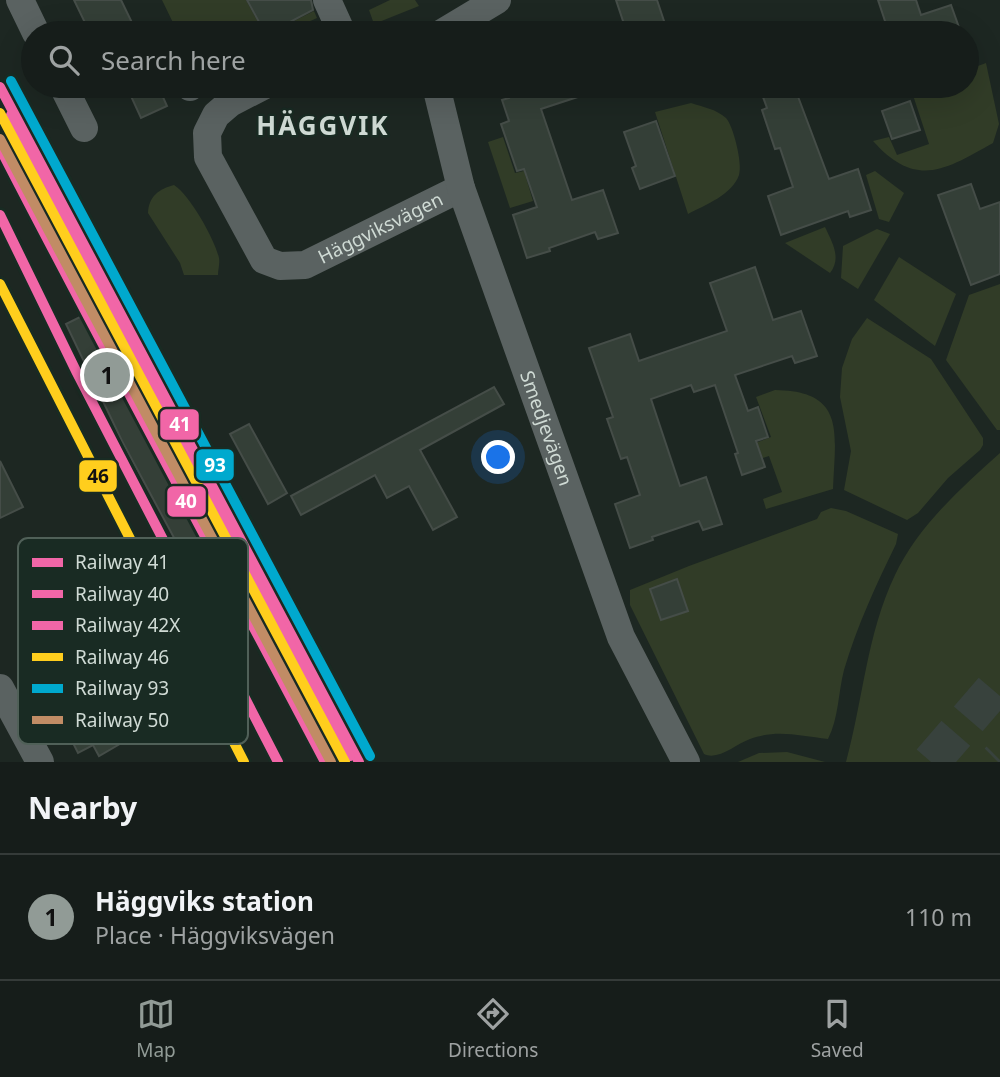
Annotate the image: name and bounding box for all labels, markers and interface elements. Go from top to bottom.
search box [21,21,979,98]
icon: search [45,41,83,79]
text: Search here [101,42,246,78]
district label: HÄGGVIK [256,107,390,143]
street label: Häggviksvägen [313,186,447,270]
pin: 1 [84,349,130,401]
street label: Smedjevägen [514,367,579,489]
line badge: 41 [159,408,200,441]
text: 41 [169,411,191,437]
your location [481,440,515,474]
line badge: 93 [195,448,235,482]
text: 93 [204,452,226,478]
line badge: 46 [78,459,118,493]
text: 46 [87,463,109,489]
line badge: 40 [166,485,207,518]
text: 40 [175,488,197,514]
legend [18,538,248,744]
text: Railway 41 [75,549,169,575]
text: Railway 40 [75,581,169,607]
text: Railway 42X [75,612,181,638]
text: Railway 46 [75,644,169,670]
text: Railway 93 [75,675,169,701]
text: Railway 50 [75,707,169,733]
text: Nearby [28,787,137,828]
text: Häggviks station [95,883,314,919]
text: 1 [44,901,58,933]
text: 110 m [905,901,972,933]
text: Place · Häggviksvägen [95,919,335,951]
tab: Map [136,995,176,1063]
tab: Directions [448,995,538,1063]
tab: Saved [811,995,864,1063]

